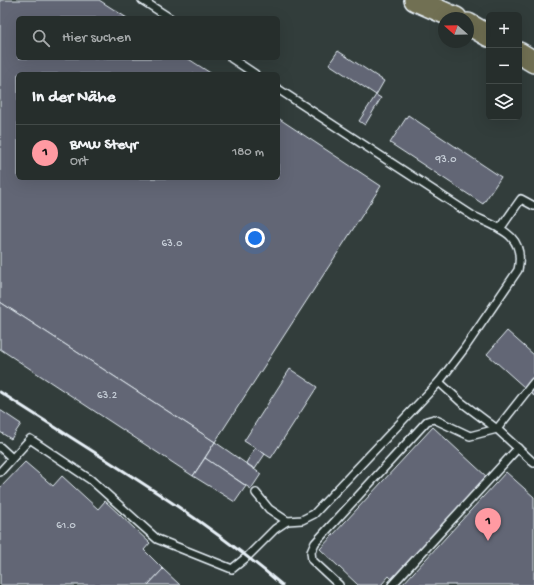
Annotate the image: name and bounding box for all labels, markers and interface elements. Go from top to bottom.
north arrow [438,12,474,48]
map controls [486,12,522,120]
button: + [486,12,522,48]
search box [16,16,280,60]
icon: search [30,27,52,49]
text: Hier suchen [62,29,131,47]
button: − [486,48,522,84]
button: layers [486,84,522,120]
text: In der Nähe [32,88,115,108]
text: BMW Steyr [70,136,138,154]
text: 1 [42,145,48,160]
text: 180 m [232,145,264,160]
text: Ort [70,154,88,169]
house number: 93.0 [435,154,456,166]
your location [245,228,265,248]
house number: 63.0 [162,238,183,250]
house number: 63.2 [97,390,118,402]
pin: 1 [475,508,501,541]
house number: 61.0 [56,520,76,532]

